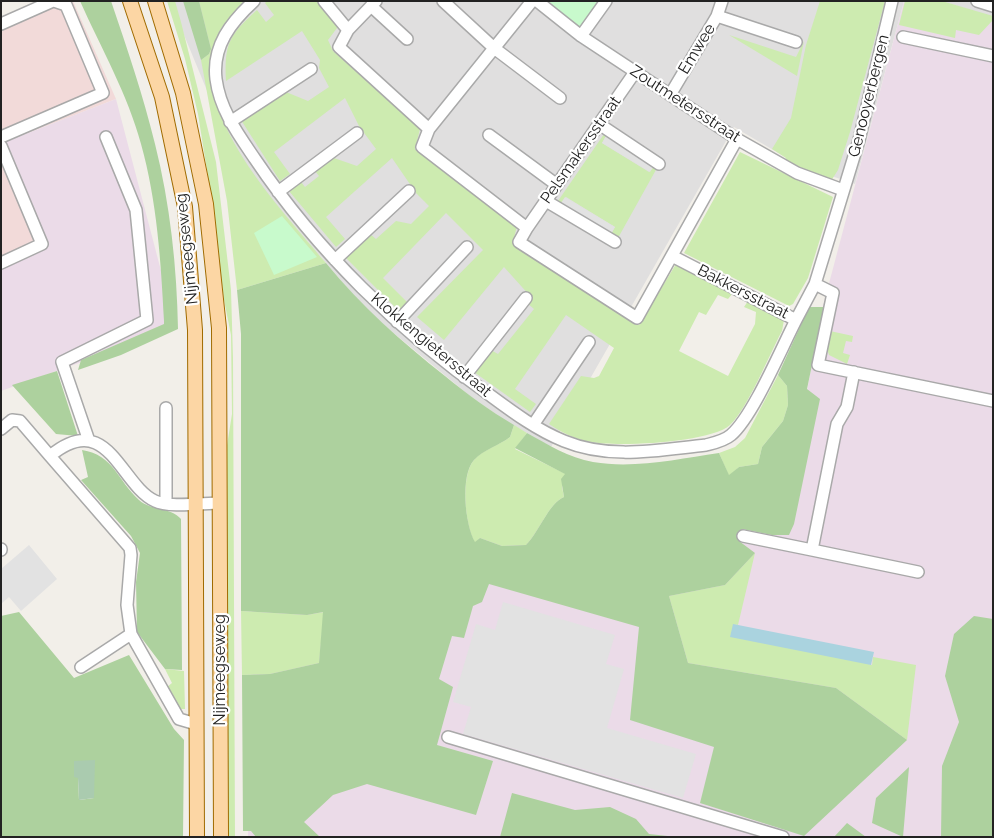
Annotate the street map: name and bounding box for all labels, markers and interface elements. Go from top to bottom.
street label: Emwee [674,20,720,78]
street label: Genooyerbergen [844,33,894,159]
street label: Zoutmetersstraat [626,61,744,147]
street label: Pelsmakersstraat [537,93,625,207]
street label: Nijmeegseweg [172,192,202,306]
street label: Bakkersstraat [694,261,792,323]
street label: Klokkengietersstraat [367,289,495,401]
street label: Nijmeegseweg [210,614,230,726]

